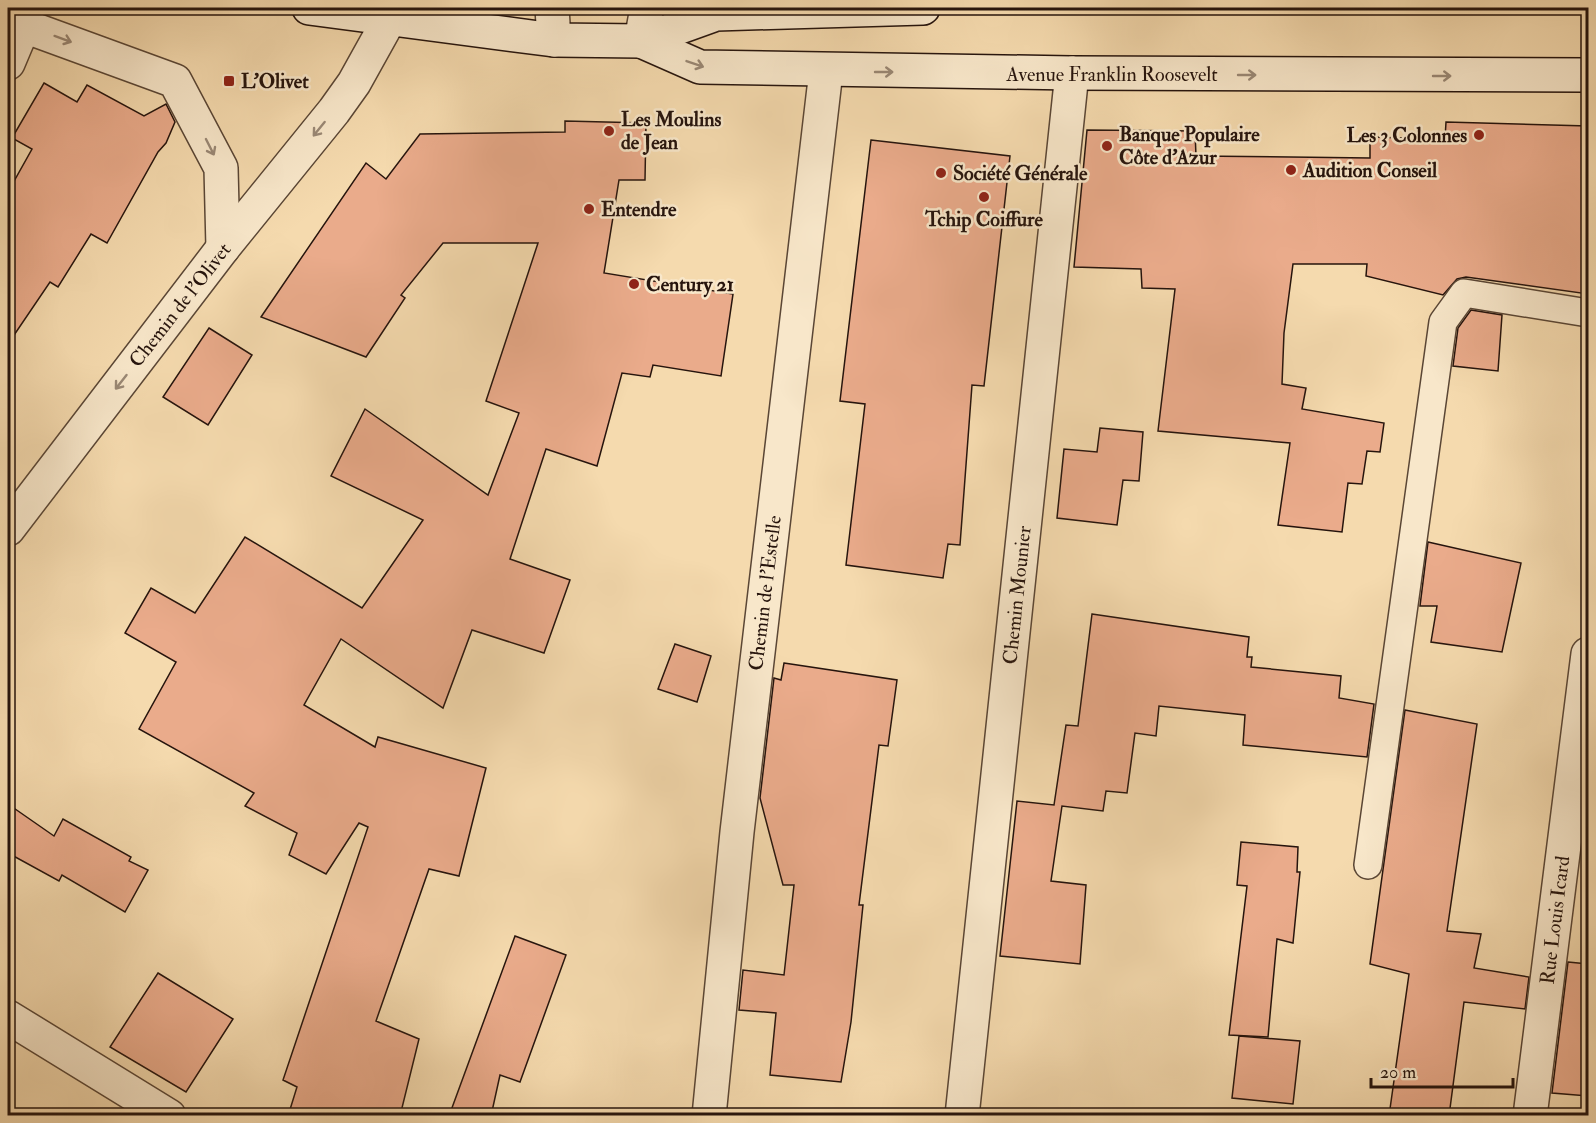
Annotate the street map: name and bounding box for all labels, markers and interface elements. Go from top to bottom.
one-way arrow [53,34,71,45]
one-way arrow [685,59,704,70]
street label: Avenue Franklin Roosevelt [1005,62,1218,87]
one-way arrow [874,66,894,78]
place label: L'Olivet [241,69,309,94]
one-way arrow [1237,69,1257,81]
one-way arrow [1432,70,1452,82]
marker: L'Olivet [222,74,236,88]
place label: Les Moulins de Jean [621,107,722,155]
one-way arrow [313,121,326,137]
place label: Banque Populaire Côte d'Azur [1119,122,1260,170]
place label: Les 3 Colonnes [1347,123,1467,148]
marker: Les Moulins de Jean [602,124,616,138]
marker: Les 3 Colonnes [1472,128,1486,142]
one-way arrow [205,138,216,156]
marker: Banque Populaire Côte d'Azur [1100,139,1114,153]
place label: Audition Conseil [1302,158,1438,183]
place label: Société Générale [953,161,1088,186]
marker: Audition Conseil [1284,163,1298,177]
marker: Société Générale [934,166,948,180]
marker: Tchip Coiffure [977,190,991,204]
place label: Entendre [601,197,677,222]
marker: Entendre [582,202,596,216]
place label: Tchip Coiffure [924,207,1043,233]
street label: Chemin de l'Olivet [124,237,237,372]
place label: Century 21 [646,272,734,298]
marker: Century 21 [627,277,641,291]
one-way arrow [114,373,127,389]
street label: Chemin de l'Estelle [743,514,787,672]
street label: Chemin Mounier [997,524,1037,666]
street label: Rue Louis Icard [1535,854,1575,986]
scale bar [1371,1051,1514,1089]
text: 20 m [1380,1061,1416,1084]

